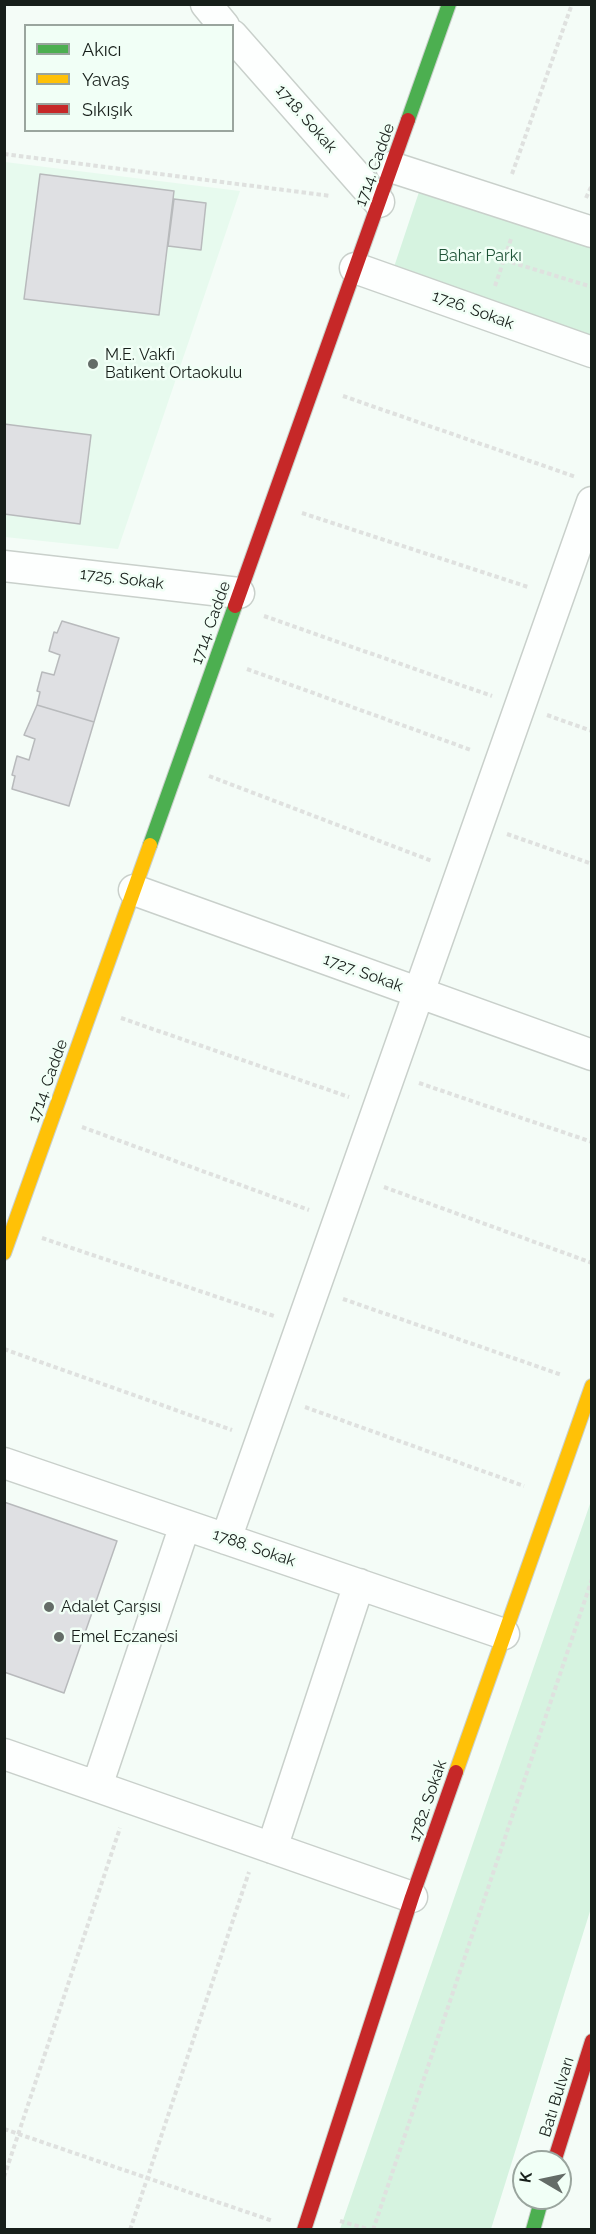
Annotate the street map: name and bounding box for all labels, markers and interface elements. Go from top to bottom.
legend [24,24,234,132]
text: Akıcı [82,39,121,60]
text: Yavaş [82,69,129,90]
street label: 1718. Sokak [271,81,341,157]
text: Sıkışık [82,99,132,120]
street label: 1714. Cadde [351,121,399,209]
park label: Bahar Parkı [438,246,522,266]
street label: 1726. Sokak [430,286,516,334]
place label: M.E. Vakfı Batıkent Ortaokulu [105,345,242,383]
marker: M.E. Vakfı Batıkent Ortaokulu [86,357,100,371]
street label: 1725. Sokak [79,564,165,594]
street label: 1714. Cadde [187,579,235,667]
street label: 1727. Sokak [321,950,405,996]
street label: 1714. Cadde [24,1037,72,1125]
street label: 1788. Sokak [210,1525,298,1571]
place label: Adalet Çarşısı [61,1597,161,1617]
marker: Adalet Çarşısı [42,1600,56,1614]
place label: Emel Eczanesi [71,1627,178,1647]
marker: Emel Eczanesi [52,1630,66,1644]
street label: 1782. Sokak [405,1758,451,1844]
street label: Batı Bulvarı [536,2055,578,2139]
north arrow [512,2150,572,2210]
text: K [515,2171,536,2184]

